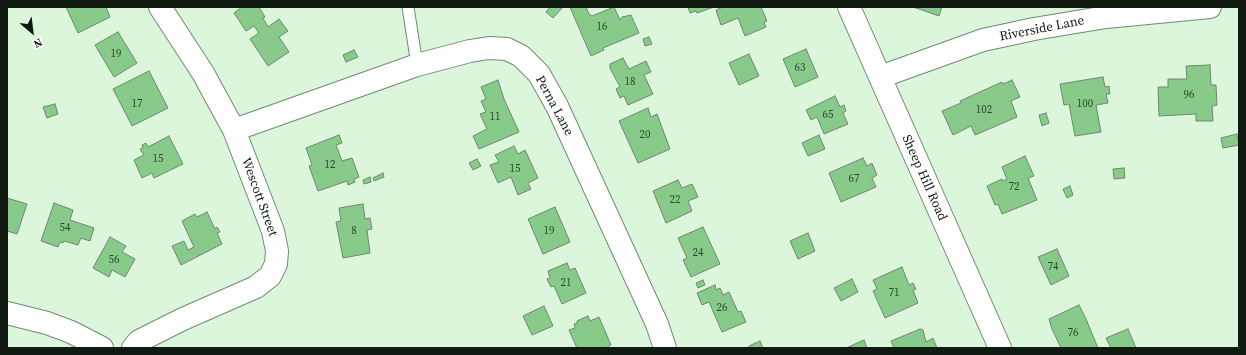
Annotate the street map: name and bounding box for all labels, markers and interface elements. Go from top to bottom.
north arrow [12,12,52,52]
street label: Riverside Lane [998,13,1086,45]
house number: 16 [597,20,607,34]
text: N [31,35,45,52]
house number: 19 [111,47,121,61]
house number: 63 [795,61,805,75]
street label: Perna Lane [532,73,576,139]
house number: 18 [625,75,635,89]
house number: 96 [1184,88,1194,102]
house number: 17 [132,97,142,111]
house number: 100 [1077,97,1093,111]
house number: 102 [976,103,992,117]
house number: 65 [823,108,833,122]
house number: 11 [490,110,500,124]
house number: 20 [640,128,650,142]
street label: Sheep Hill Road [898,133,950,223]
house number: 15 [153,152,163,166]
street label: Wescott Street [238,156,280,238]
house number: 12 [325,158,335,172]
house number: 15 [510,162,520,176]
house number: 67 [849,172,859,186]
house number: 72 [1009,180,1019,194]
house number: 22 [670,193,680,207]
house number: 54 [60,221,70,235]
house number: 8 [351,224,357,238]
house number: 19 [544,224,554,238]
house number: 24 [693,246,703,260]
house number: 56 [109,253,119,267]
house number: 74 [1048,260,1058,274]
house number: 21 [561,276,571,290]
house number: 71 [889,286,899,300]
house number: 26 [717,301,727,315]
house number: 76 [1068,326,1078,340]

